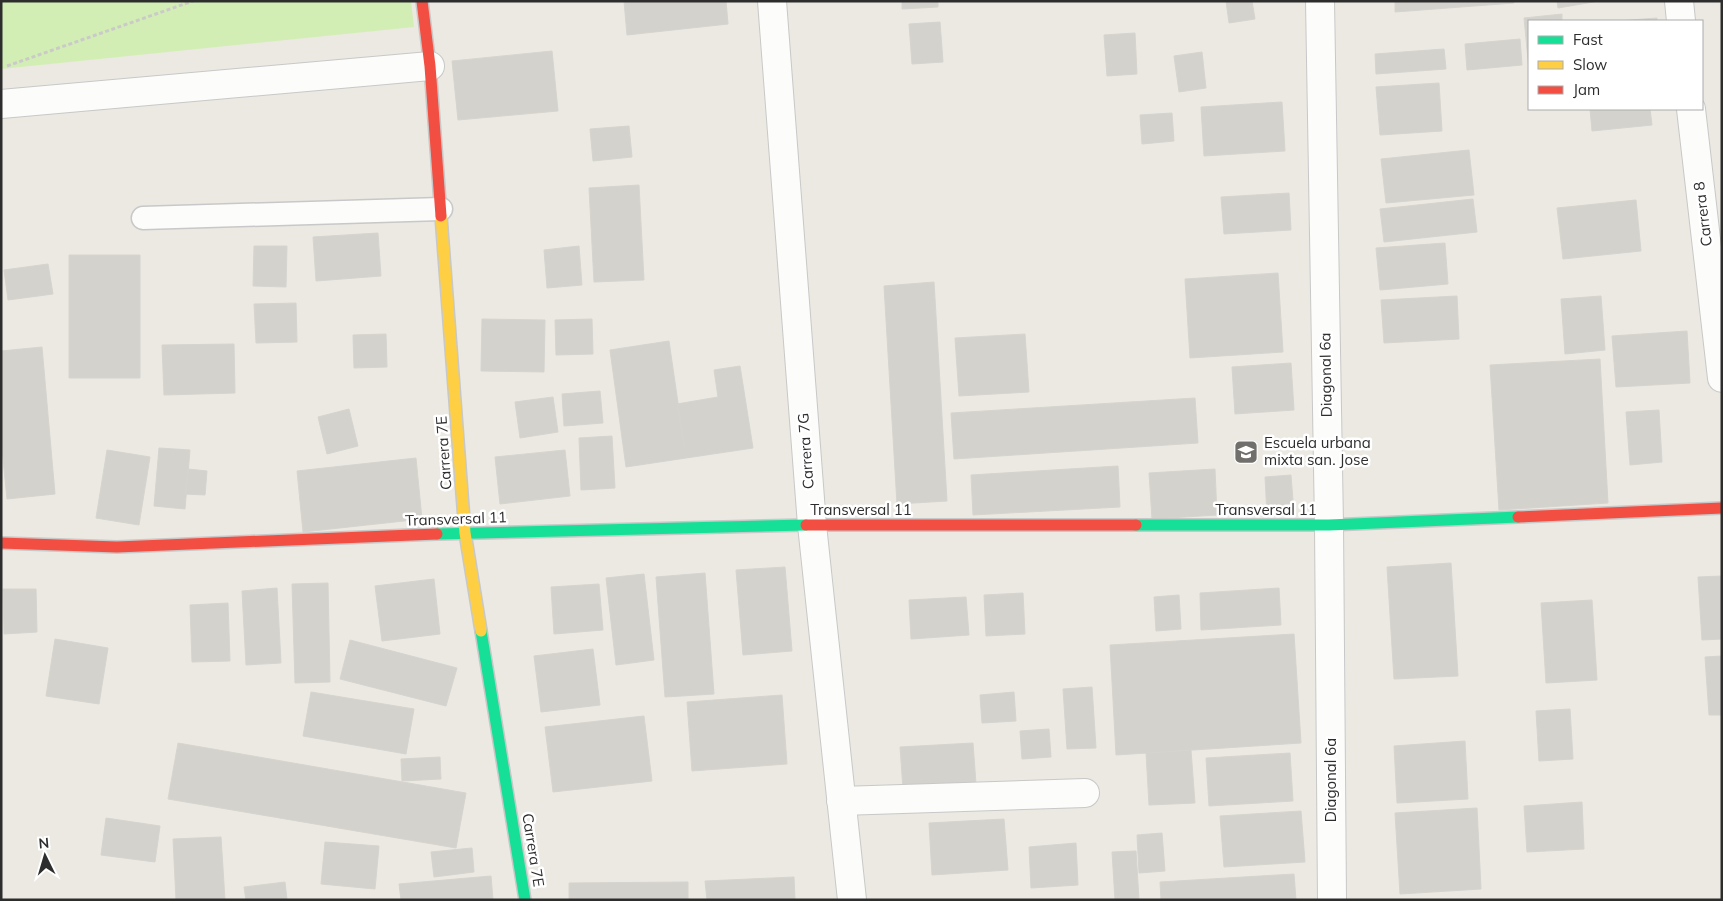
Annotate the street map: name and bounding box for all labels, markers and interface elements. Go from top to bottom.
legend [1528,20,1703,110]
text: Fast [1573,30,1603,49]
text: Slow [1573,55,1607,74]
text: Jam [1573,80,1600,99]
street label: Carrera 8 [1689,181,1716,248]
street label: Diagonal 6a [1315,333,1336,418]
street label: Carrera 7G [793,412,818,490]
street label: Carrera 7E [431,415,456,491]
place label: Escuela urbana mixta san. Jose [1264,433,1371,469]
school or university icon: Escuela urbana mixta san. Jose [1233,439,1259,465]
street label: Transversal 11 [810,500,912,519]
street label: Transversal 11 [1215,500,1317,519]
street label: Transversal 11 [405,507,507,530]
street label: Diagonal 6a [1321,738,1340,822]
street label: Carrera 7E [518,812,549,888]
north arrow [20,831,70,881]
text: N [38,834,50,852]

